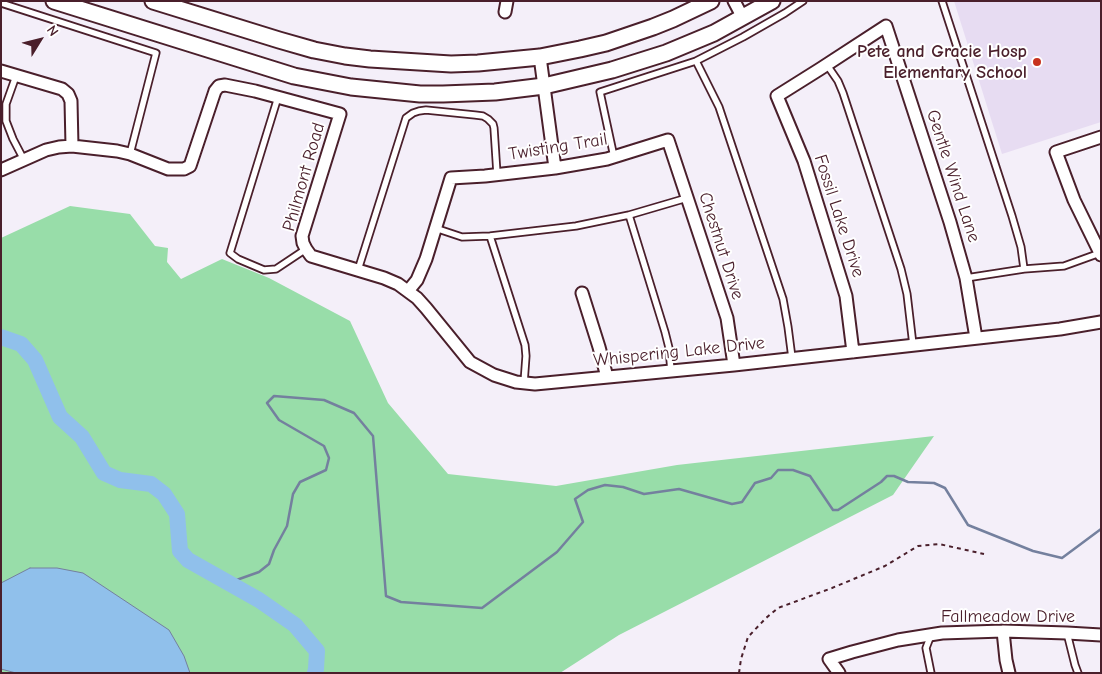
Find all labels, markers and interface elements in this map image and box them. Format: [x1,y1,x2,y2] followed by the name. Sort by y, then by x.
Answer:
[15,15,65,65] north arrow
[43,22,62,40] text: N
[857,41,1027,84] place label: Pete and Gracie Hosp Elementary School
[1031,56,1043,68] marker: Pete and Gracie Hosp Elementary School
[921,107,985,245] street label: Gentle Wind Lane
[278,120,330,234] street label: Philmont Road
[507,129,609,165] street label: Twisting Trail
[809,152,869,280] street label: Fossil Lake Drive
[694,190,748,302] street label: Chestnut Drive
[592,332,766,372] street label: Whispering Lake Drive
[941,606,1075,628] street label: Fallmeadow Drive

